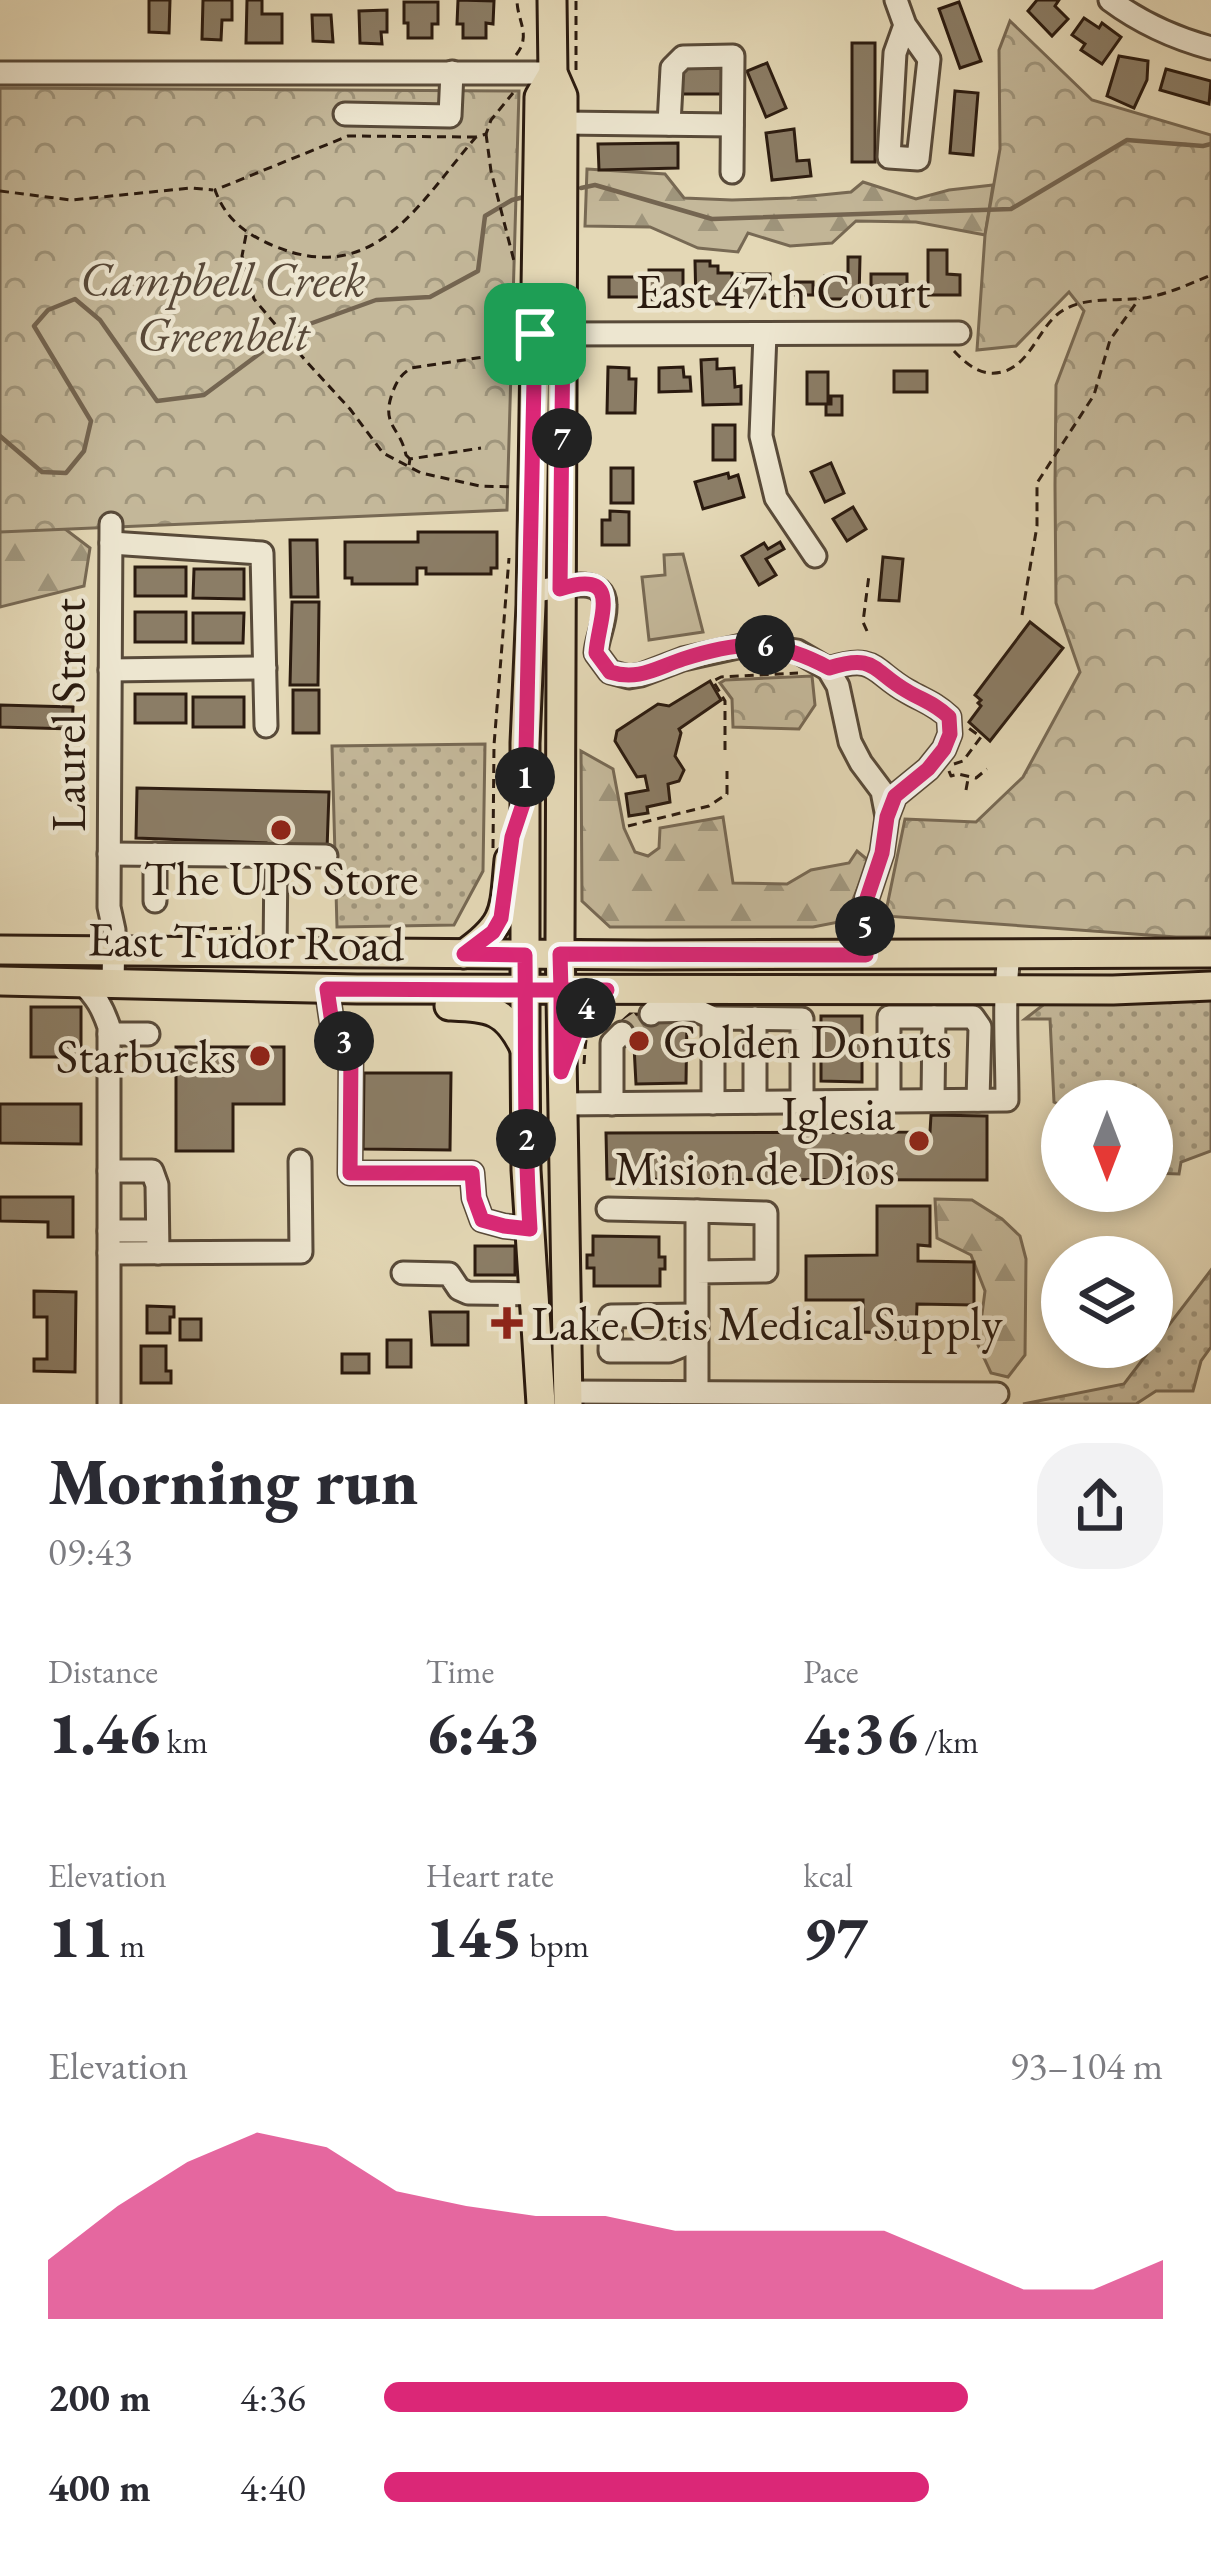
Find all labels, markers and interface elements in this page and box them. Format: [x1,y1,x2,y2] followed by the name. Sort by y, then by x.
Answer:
[80,248,366,365] park label: Campbell Creek Greenbelt
[636,260,930,322] street label: East 47th Court
[484,283,586,385] pin
[502,301,568,367] icon: arrive
[532,408,592,468] pin: 7
[553,416,571,459] text: 7
[37,598,99,832] street label: Laurel Street
[735,615,795,675] pin: 6
[756,623,774,666] text: 6
[495,747,555,807] pin: 1
[516,755,534,798] text: 1
[268,817,294,843] marker: The UPS Store
[144,847,418,909] place label: The UPS Store
[835,896,895,956] pin: 5
[856,904,874,947] text: 5
[87,907,406,975] street label: East Tudor Road
[556,978,616,1038] pin: 4
[577,986,595,1029] text: 4
[663,1010,952,1072] place label: Golden Donuts
[314,1011,374,1071] pin: 3
[335,1019,353,1062] text: 3
[56,1025,236,1087] place label: Starbucks
[626,1028,652,1054] marker: Golden Donuts
[247,1043,273,1069] marker: Starbucks
[1041,1080,1173,1212] north arrow
[1041,1080,1173,1368] map controls
[614,1082,896,1199] place label: Iglesia Mision de Dios
[496,1109,556,1169] pin: 2
[517,1117,535,1160] text: 2
[906,1128,932,1154] marker: Iglesia Mision de Dios
[1041,1236,1173,1368] button: layers
[531,1292,1003,1354] place label: Lake Otis Medical Supply
[494,1310,520,1336] marker: Lake Otis Medical Supply
[48,1438,418,1524] text: Morning run
[1037,1443,1163,1569] button: share
[48,1526,133,1577] text: 09:43
[48,1650,158,1693] text: Distance
[426,1650,494,1693] text: Time
[803,1650,859,1693] text: Pace
[48,1693,160,1771] text: 1.46
[426,1693,540,1771] text: 6:43
[803,1693,918,1771] text: 4:36
[160,1720,208,1763] text: km
[918,1720,979,1763] text: /km
[48,1854,167,1897] text: Elevation
[426,1854,554,1897] text: Heart rate
[803,1854,853,1897] text: kcal
[48,1897,113,1975] text: 11
[426,1897,523,1975] text: 145
[803,1897,868,1975] text: 97
[113,1924,145,1967] text: m
[523,1924,589,1967] text: bpm
[48,2040,188,2091] text: Elevation
[1010,2040,1163,2091] text: 93–104 m
[48,2372,151,2423] text: 200 m
[240,2372,306,2423] text: 4:36
[48,2462,151,2513] text: 400 m
[240,2462,306,2513] text: 4:40

